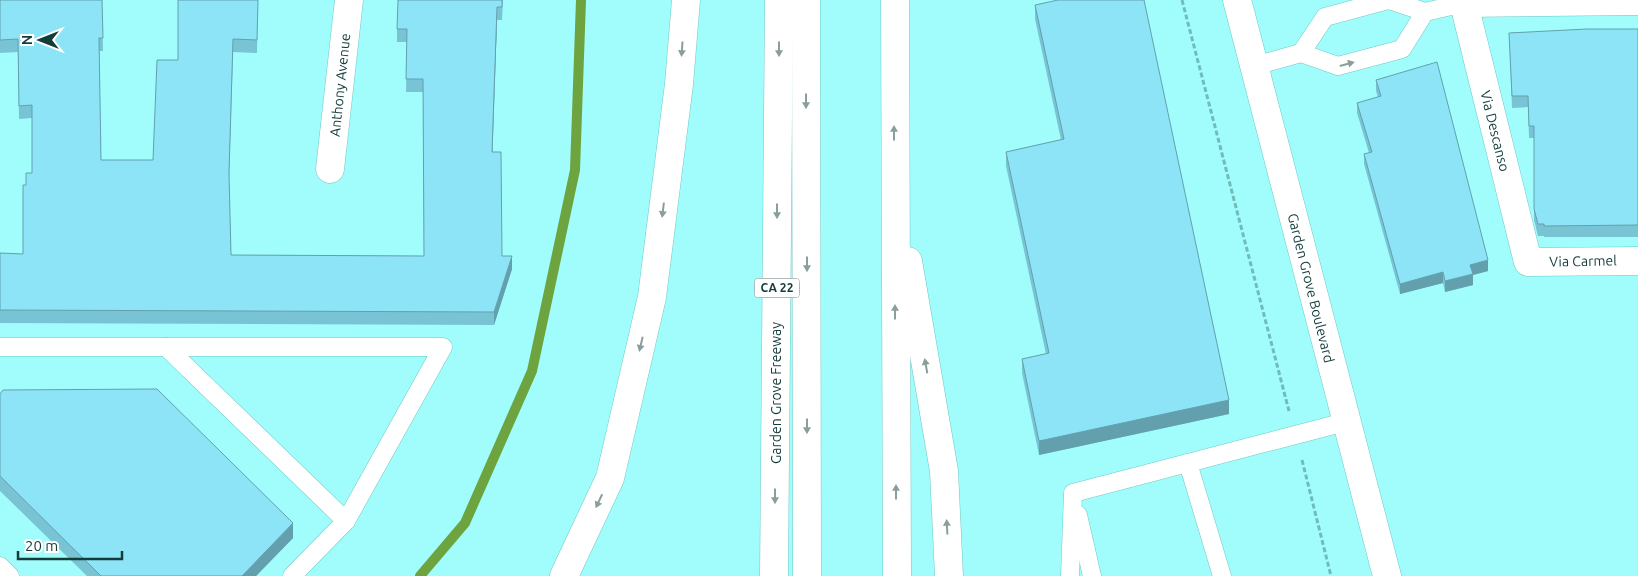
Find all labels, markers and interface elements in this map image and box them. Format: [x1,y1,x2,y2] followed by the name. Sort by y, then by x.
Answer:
[15,15,65,65] north arrow
[327,33,353,137] street label: Anthony Avenue
[19,35,35,45] text: N
[678,41,686,57] one-way arrow
[775,41,783,57] one-way arrow
[1340,60,1355,68] one-way arrow
[1477,89,1513,173] street label: Via Descanso
[802,93,810,109] one-way arrow
[890,125,898,141] one-way arrow
[659,202,667,218] one-way arrow
[773,203,781,219] one-way arrow
[1285,212,1337,364] street label: Garden Grove Boulevard
[1549,252,1617,270] street label: Via Carmel
[803,256,811,272] one-way arrow
[754,278,800,298] road number: CA 22
[891,304,899,320] one-way arrow
[768,322,784,464] street label: Garden Grove Freeway
[637,337,645,352] one-way arrow
[922,358,930,374] one-way arrow
[803,418,811,434] one-way arrow
[892,484,900,500] one-way arrow
[771,488,779,504] one-way arrow
[595,494,603,508] one-way arrow
[942,519,950,535] one-way arrow
[18,528,121,560] scale bar
[25,537,58,554] text: 20 m

